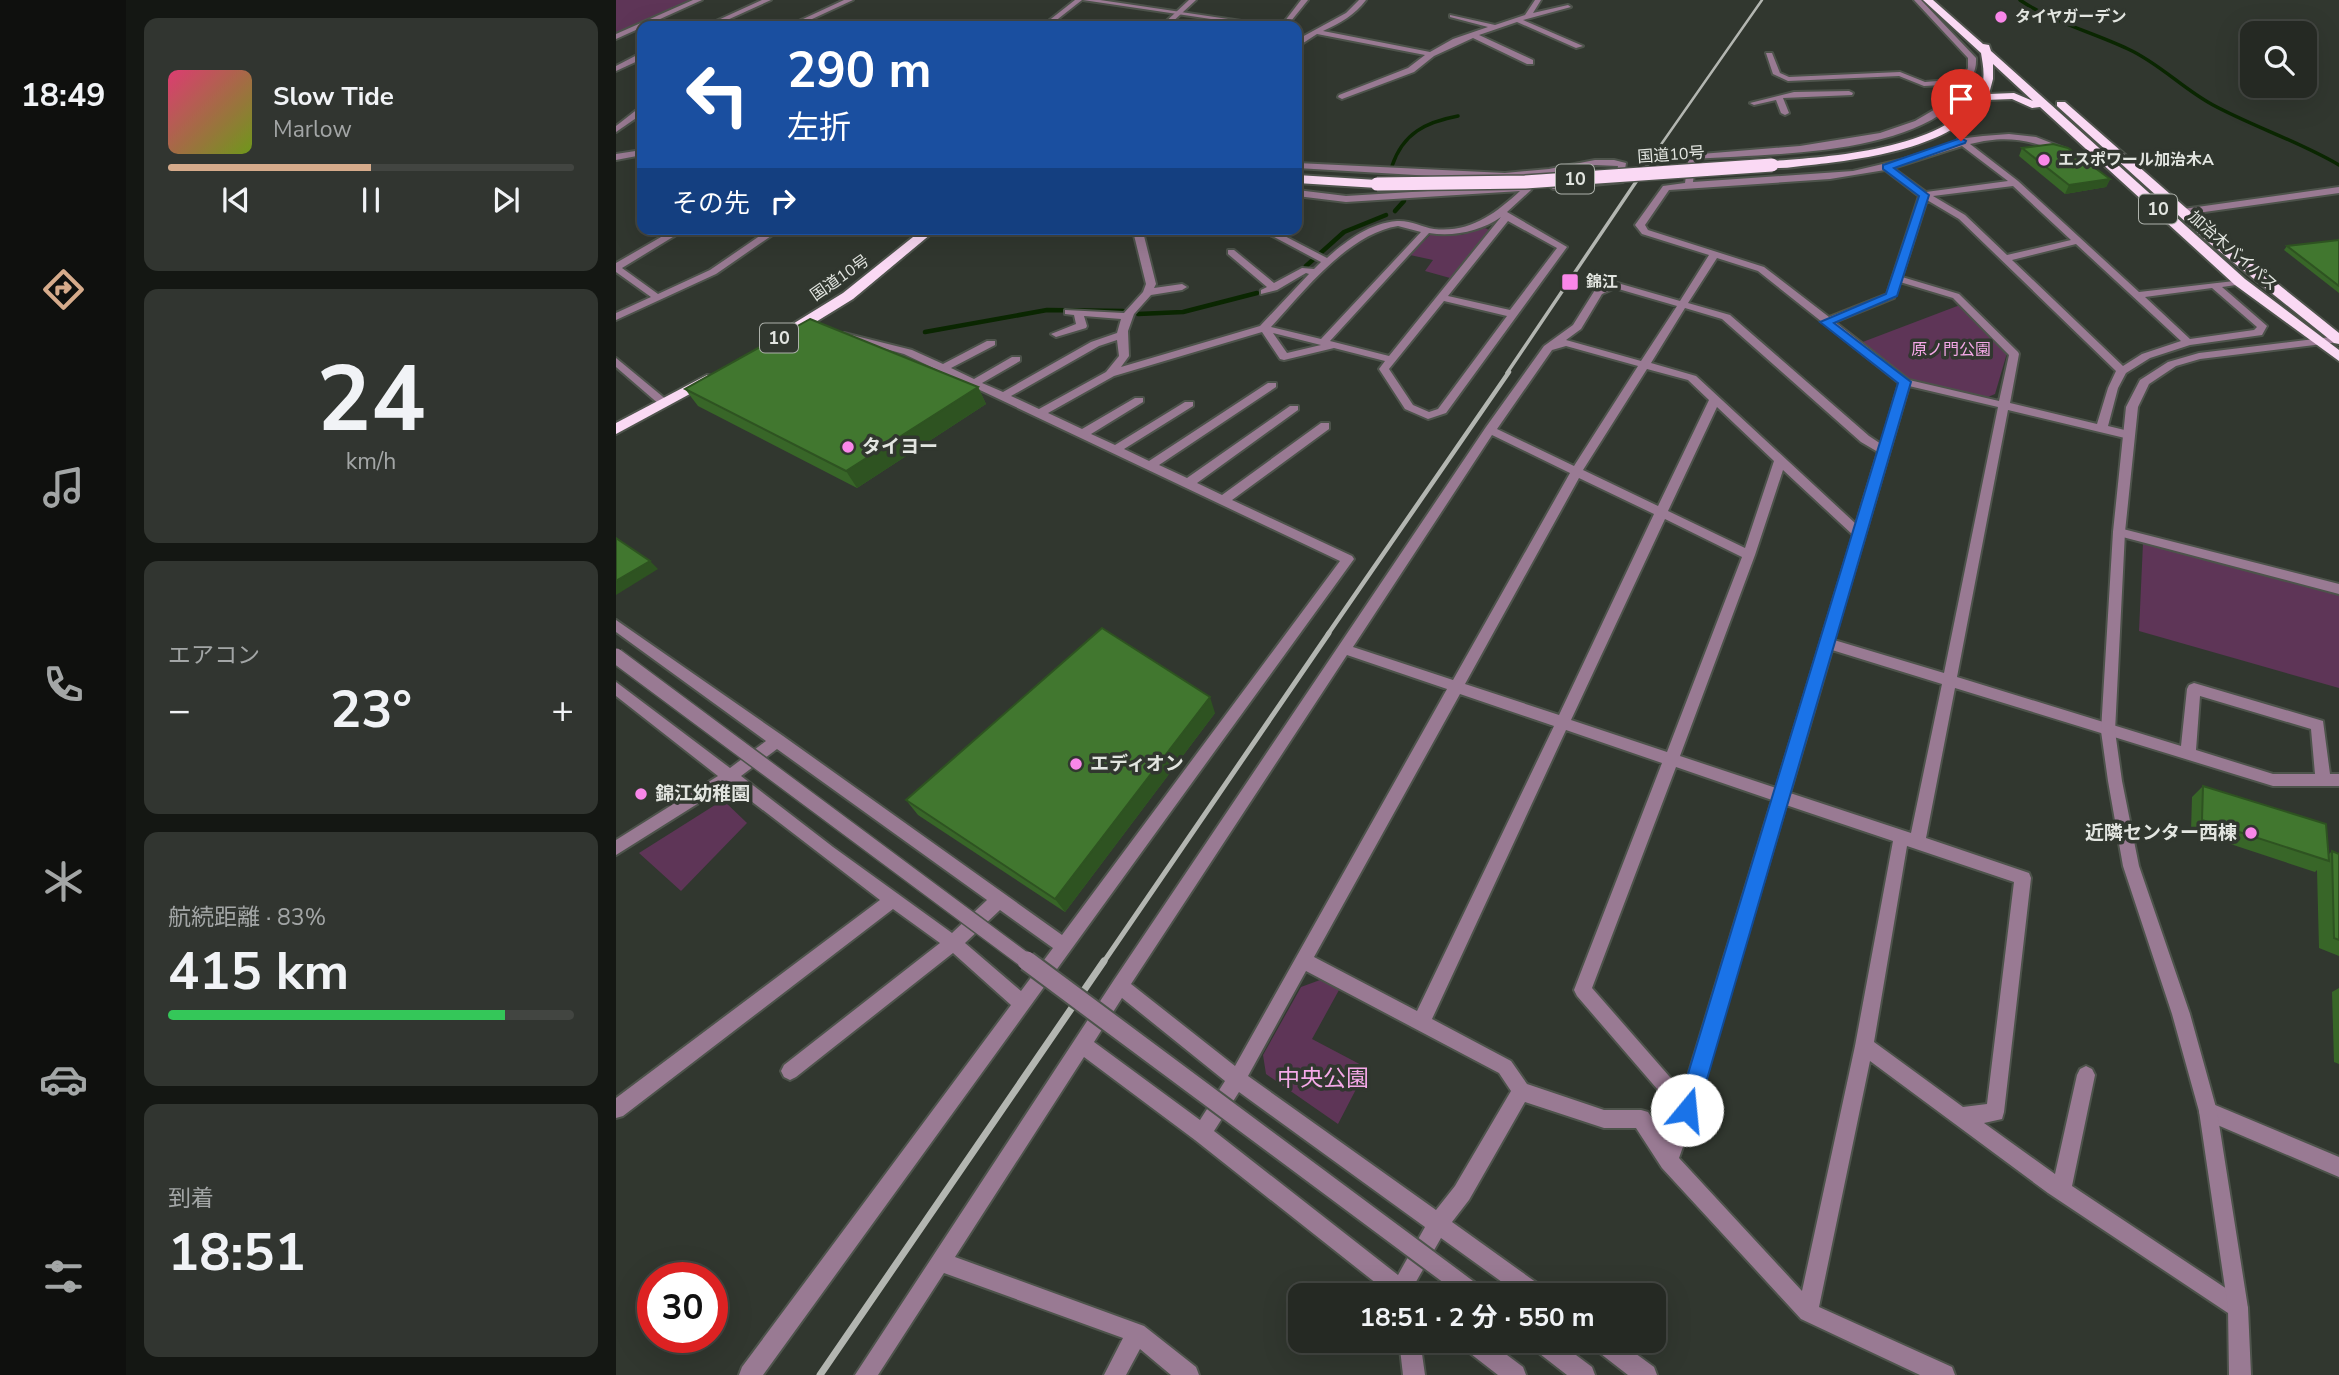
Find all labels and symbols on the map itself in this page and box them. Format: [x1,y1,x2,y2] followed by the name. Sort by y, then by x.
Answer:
[2015,6,2127,28] place label: タイヤガーデン
[1993,9,2009,25] marker: タイヤガーデン
[1931,69,1991,141] pin
[1637,142,1705,168] street label: 国道10号
[2058,149,2214,171] place label: エスポワール加治木A
[2036,152,2052,168] marker: エスポワール加治木A
[1556,164,1594,194] road number: 10
[2139,194,2177,224] road number: 10
[2184,206,2282,296] street label: 加治木バイパス
[806,250,874,306] street label: 国道10号
[1586,271,1618,293] place label: 錦江
[1560,272,1580,292] marker: 錦江
[760,324,798,352] road number: 10
[1911,339,1991,361] park label: 原ノ門公園
[862,434,938,460] place label: タイヨー
[840,439,856,455] marker: タイヨー
[1090,751,1184,777] place label: エディオン
[1068,756,1084,772] marker: エディオン
[655,781,750,807] place label: 錦江幼稚園
[633,786,649,802] marker: 錦江幼稚園
[2085,820,2237,846] place label: 近隣センター西棟
[2243,825,2259,841] marker: 近隣センター西棟
[1277,1063,1369,1094] park label: 中央公園
[1650,1073,1724,1147] position arrow
[637,1262,728,1353] speed limit sign: 30

